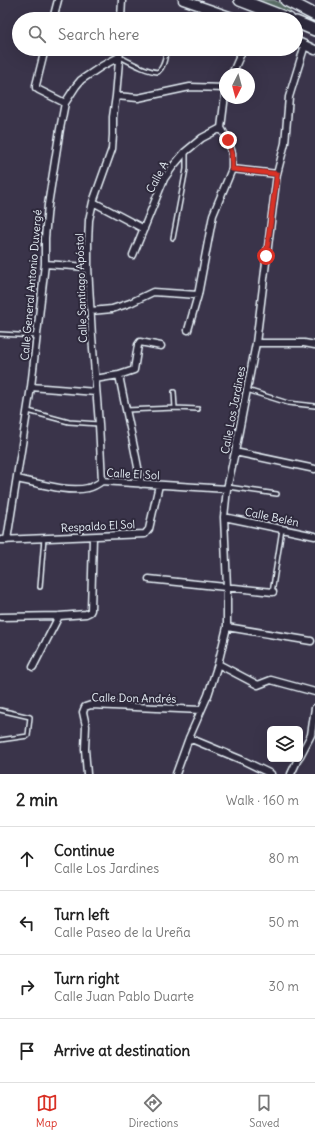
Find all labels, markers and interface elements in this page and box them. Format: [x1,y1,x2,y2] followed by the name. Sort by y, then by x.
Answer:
[12,12,303,56] search box
[26,23,48,45] icon: search
[58,25,139,44] text: Search here
[219,68,255,104] north arrow
[219,131,237,149] route end
[143,159,171,195] street label: Calle A
[17,209,45,361] street label: Calle General Antonio Duvergé
[72,233,90,343] street label: Calle Santiago Apóstol
[257,247,275,265] route start
[218,365,248,455] street label: Calle Los Jardines
[106,466,160,482] street label: Calle El Sol
[244,504,300,530] street label: Calle Belén
[61,517,135,535] street label: Respaldo El Sol
[91,690,177,706] street label: Calle Don Andrés
[267,726,303,762] map controls
[267,726,303,762] button: layers
[16,789,58,811] text: 2 min
[226,792,299,809] text: Walk · 160 m
[54,841,115,860] text: Continue
[16,848,38,870] icon: ahead
[268,850,299,867] text: 80 m
[54,860,159,877] text: Calle Los Jardines
[54,905,109,924] text: Turn left
[16,912,38,934] icon: left
[268,914,299,931] text: 50 m
[54,924,191,941] text: Calle Paseo de la Ureña
[54,969,119,988] text: Turn right
[16,976,38,998] icon: right
[269,978,299,995] text: 30 m
[54,988,194,1005] text: Calle Juan Pablo Duarte
[16,1040,38,1062] icon: arrive
[54,1041,190,1060] text: Arrive at destination
[36,1092,58,1130] tab: Map
[129,1092,178,1130] tab: Directions
[249,1092,279,1130] tab: Saved

